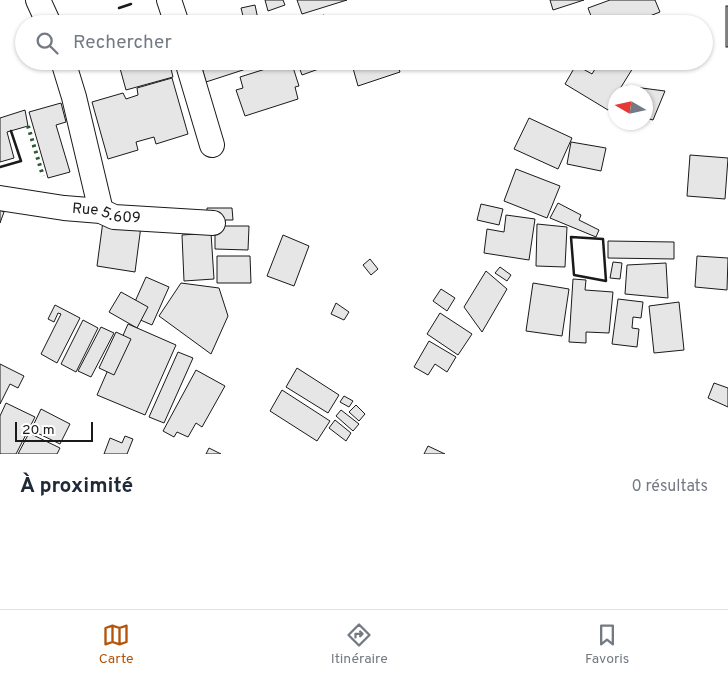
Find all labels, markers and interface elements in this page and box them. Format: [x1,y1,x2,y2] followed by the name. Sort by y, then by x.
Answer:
[15,15,713,70] search box
[33,29,61,57] icon: search
[73,31,172,55] text: Rechercher
[608,85,653,130] north arrow
[71,199,141,228] street label: Rue 5.609
[15,419,92,442] scale bar
[22,422,55,439] text: 20 m
[20,473,133,500] text: À proximité
[632,477,708,497] text: 0 résultats
[99,621,134,668] tab: Carte
[331,621,388,668] tab: Itinéraire
[585,621,629,668] tab: Favoris

